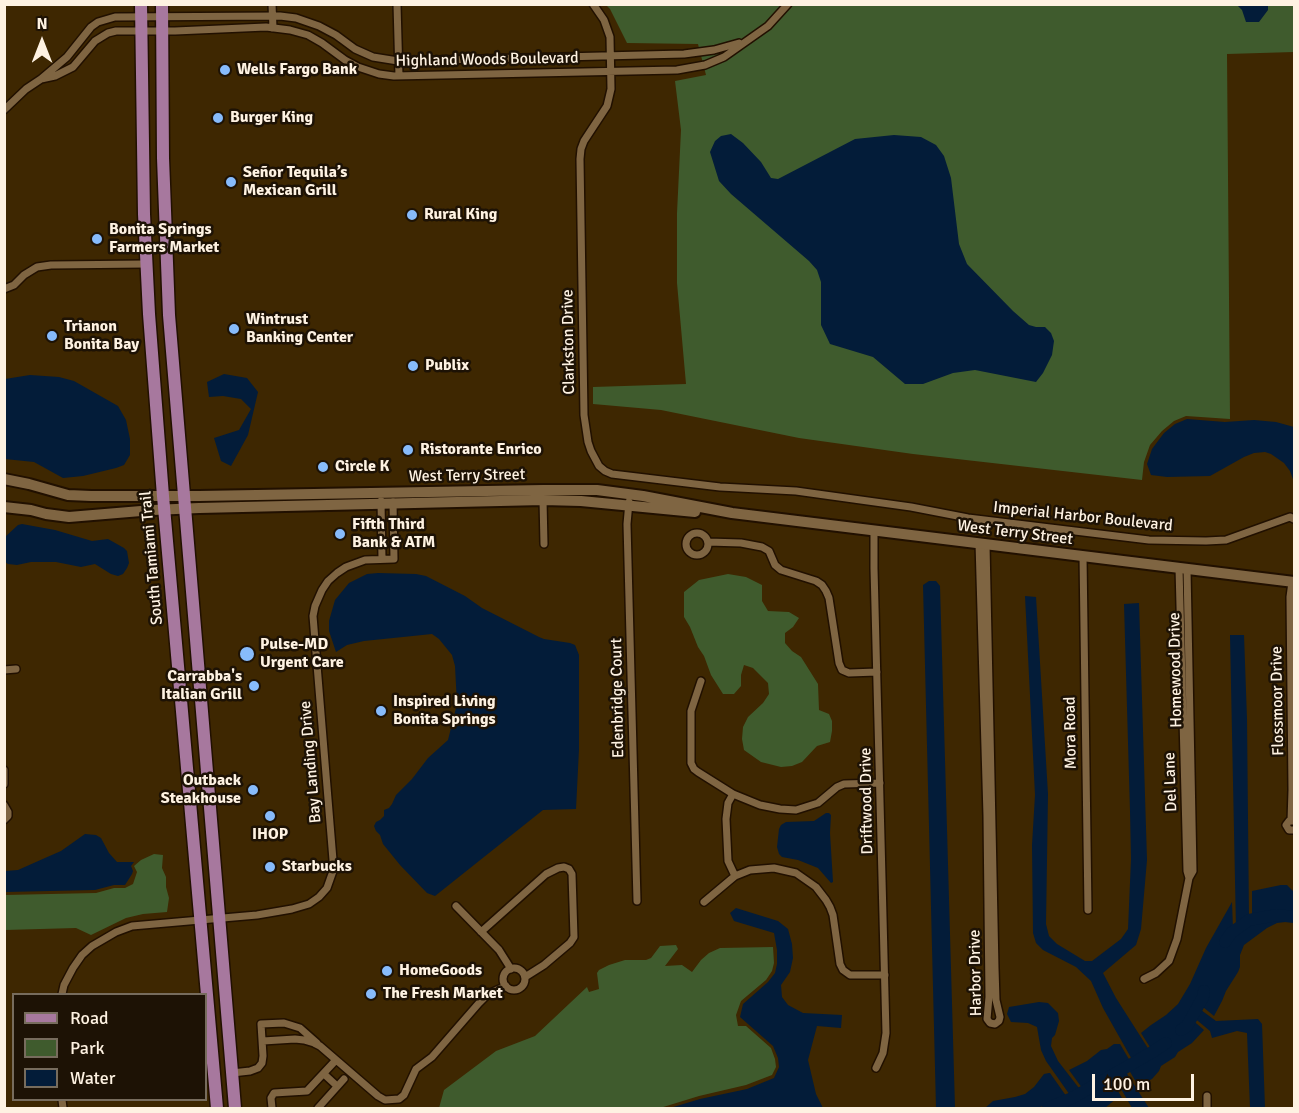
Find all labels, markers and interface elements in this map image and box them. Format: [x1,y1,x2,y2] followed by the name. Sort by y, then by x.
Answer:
[12,12,72,72] north arrow
[36,14,48,34] text: N
[395,49,579,71] street label: Highland Woods Boulevard
[237,60,357,80] place label: Wells Fargo Bank
[218,63,232,77] marker: Wells Fargo Bank
[230,108,313,128] place label: Burger King
[211,111,225,125] marker: Burger King
[243,163,347,201] place label: Señor Tequila’s Mexican Grill
[224,175,238,189] marker: Señor Tequila’s Mexican Grill
[424,205,497,225] place label: Rural King
[405,208,419,222] marker: Rural King
[109,220,219,258] place label: Bonita Springs Farmers Market
[90,232,104,246] marker: Bonita Springs Farmers Market
[558,289,580,395] street label: Clarkston Drive
[246,310,353,348] place label: Wintrust Banking Center
[64,317,139,355] place label: Trianon Bonita Bay
[227,322,241,336] marker: Wintrust Banking Center
[45,329,59,343] marker: Trianon Bonita Bay
[425,356,469,376] place label: Publix
[406,359,420,373] marker: Publix
[420,440,542,460] place label: Ristorante Enrico
[401,443,415,457] marker: Ristorante Enrico
[335,457,389,477] place label: Circle K
[316,460,330,474] marker: Circle K
[409,465,525,487] street label: West Terry Street
[137,490,167,626] street label: South Tamiami Trail
[992,498,1174,536] street label: Imperial Harbor Boulevard
[352,515,435,553] place label: Fifth Third Bank & ATM
[956,516,1074,550] street label: West Terry Street
[333,527,347,541] marker: Fifth Third Bank & ATM
[1165,612,1187,728] street label: Homewood Drive
[260,635,344,673] place label: Pulse-MD Urgent Care
[607,638,629,758] street label: Edenbridge Court
[238,645,256,663] marker: Pulse-MD Urgent Care
[1267,646,1289,756] street label: Flossmoor Drive
[161,667,242,705] place label: Carrabba's Italian Grill
[247,679,261,693] marker: Carrabba's Italian Grill
[393,692,496,730] place label: Inspired Living Bonita Springs
[1061,696,1081,770] street label: Mora Road
[296,700,326,824] street label: Bay Landing Drive
[374,704,388,718] marker: Inspired Living Bonita Springs
[856,747,878,855] street label: Driftwood Drive
[1160,752,1182,812] street label: Del Lane
[161,771,241,809] place label: Outback Steakhouse
[246,783,260,797] marker: Outback Steakhouse
[263,809,277,823] marker: IHOP
[252,825,288,845] place label: IHOP
[282,857,352,877] place label: Starbucks
[263,860,277,874] marker: Starbucks
[966,929,986,1017] street label: Harbor Drive
[399,961,482,981] place label: HomeGoods
[380,964,394,978] marker: HomeGoods
[383,984,503,1004] place label: The Fresh Market
[364,987,378,1001] marker: The Fresh Market
[12,993,207,1101] legend
[70,1007,109,1029] text: Road
[70,1037,105,1059] text: Park
[1095,1062,1197,1100] scale bar
[70,1067,115,1089] text: Water
[1103,1073,1150,1095] text: 100 m

